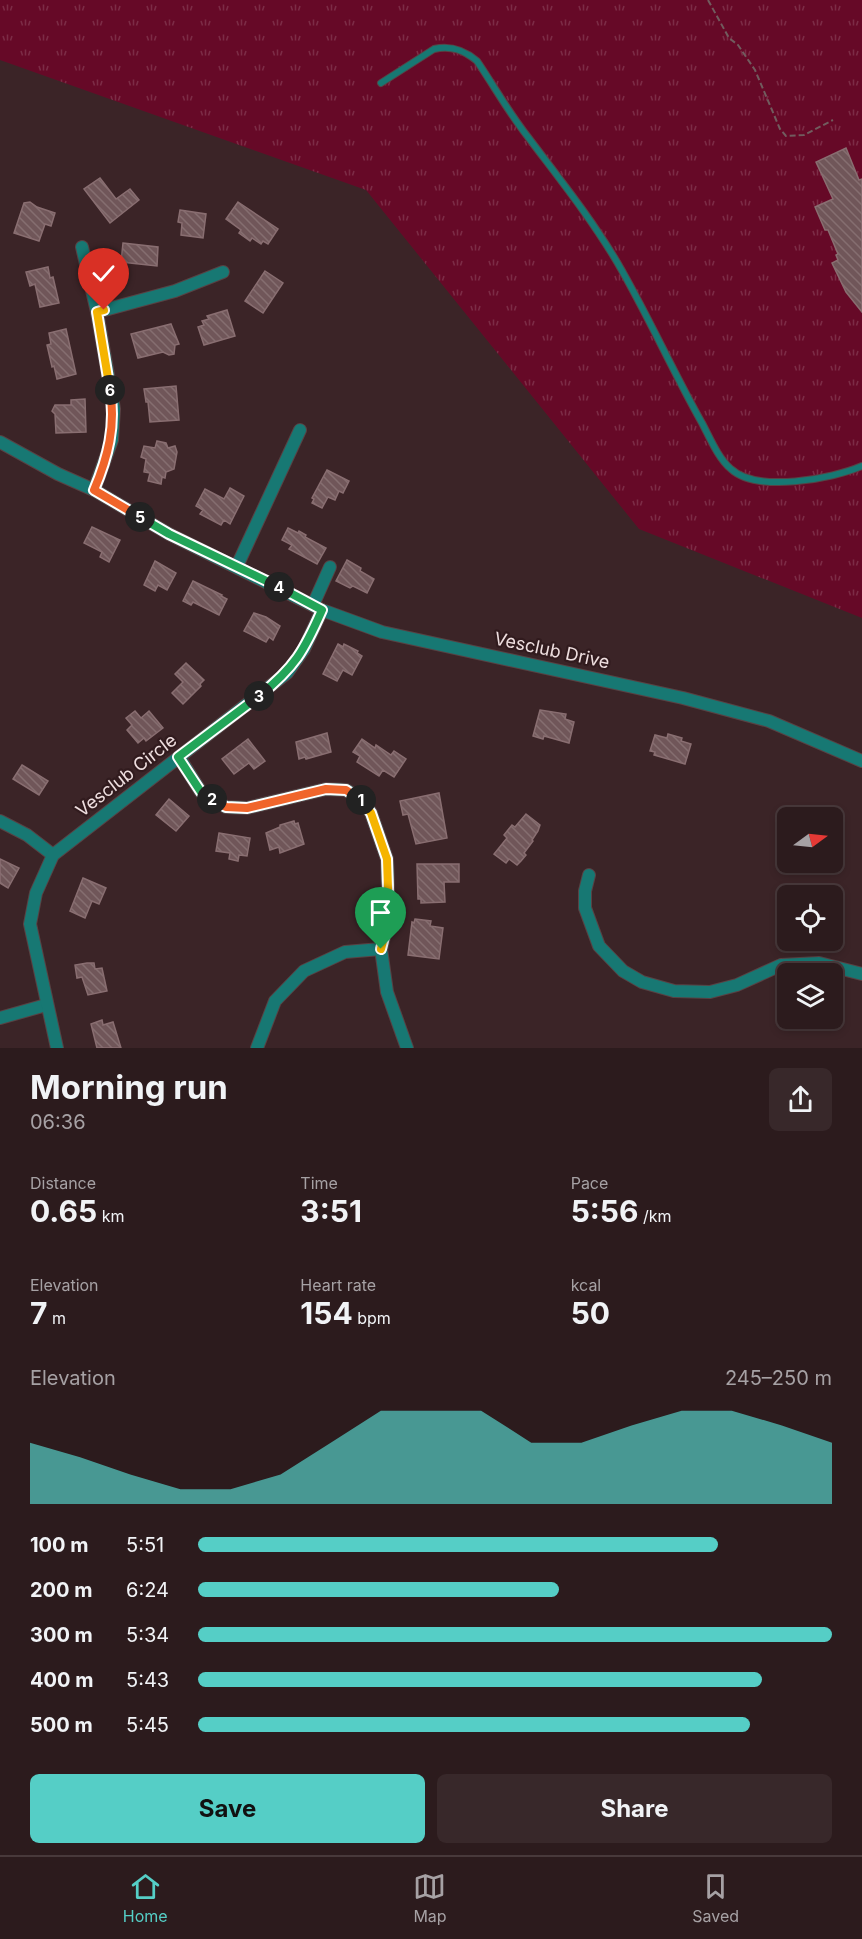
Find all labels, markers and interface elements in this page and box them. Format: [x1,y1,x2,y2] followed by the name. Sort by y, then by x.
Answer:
[78,248,129,310] pin
[87,257,120,290] icon: check
[95,375,125,405] pin: 6
[105,380,115,400] text: 6
[125,502,155,532] pin: 5
[135,507,145,527] text: 5
[264,572,294,602] pin: 4
[274,577,284,597] text: 4
[492,628,612,672] street label: Vesclub Drive
[244,681,274,711] pin: 3
[254,686,264,706] text: 3
[71,729,181,821] street label: Vesclub Circle
[197,784,227,814] pin: 2
[346,785,376,815] pin: 1
[207,789,217,809] text: 2
[358,790,364,810] text: 1
[777,807,843,873] north arrow
[777,807,843,1029] map controls
[777,885,843,951] button: locate
[355,887,406,949] pin
[364,896,397,929] icon: arrive
[777,963,843,1029] button: layers
[30,1067,228,1107] text: Morning run
[769,1068,832,1131] button: share
[30,1110,86,1134] text: 06:36
[30,1173,96,1193] text: Distance
[300,1173,338,1193] text: Time
[571,1173,608,1193] text: Pace
[30,1193,97,1229] text: 0.65
[300,1193,362,1229] text: 3:51
[571,1193,639,1229] text: 5:56
[97,1206,124,1226] text: km
[639,1206,672,1226] text: /km
[30,1275,99,1295] text: Elevation
[300,1275,376,1295] text: Heart rate
[571,1275,601,1295] text: kcal
[30,1295,47,1331] text: 7
[300,1295,353,1331] text: 154
[571,1295,610,1331] text: 50
[47,1308,66,1328] text: m
[353,1308,391,1328] text: bpm
[30,1366,116,1390] text: Elevation
[725,1366,832,1390] text: 245–250 m
[30,1533,89,1557] text: 100 m
[126,1533,164,1557] text: 5:51
[30,1578,93,1602] text: 200 m
[126,1578,169,1602] text: 6:24
[30,1623,93,1647] text: 300 m
[126,1623,169,1647] text: 5:34
[30,1668,94,1692] text: 400 m
[126,1668,169,1692] text: 5:43
[30,1713,93,1737] text: 500 m
[126,1713,169,1737] text: 5:45
[30,1774,425,1843] button: Save
[437,1774,832,1843] button: Share
[123,1870,168,1926] tab: Home
[413,1870,447,1926] tab: Map
[692,1870,739,1926] tab: Saved

